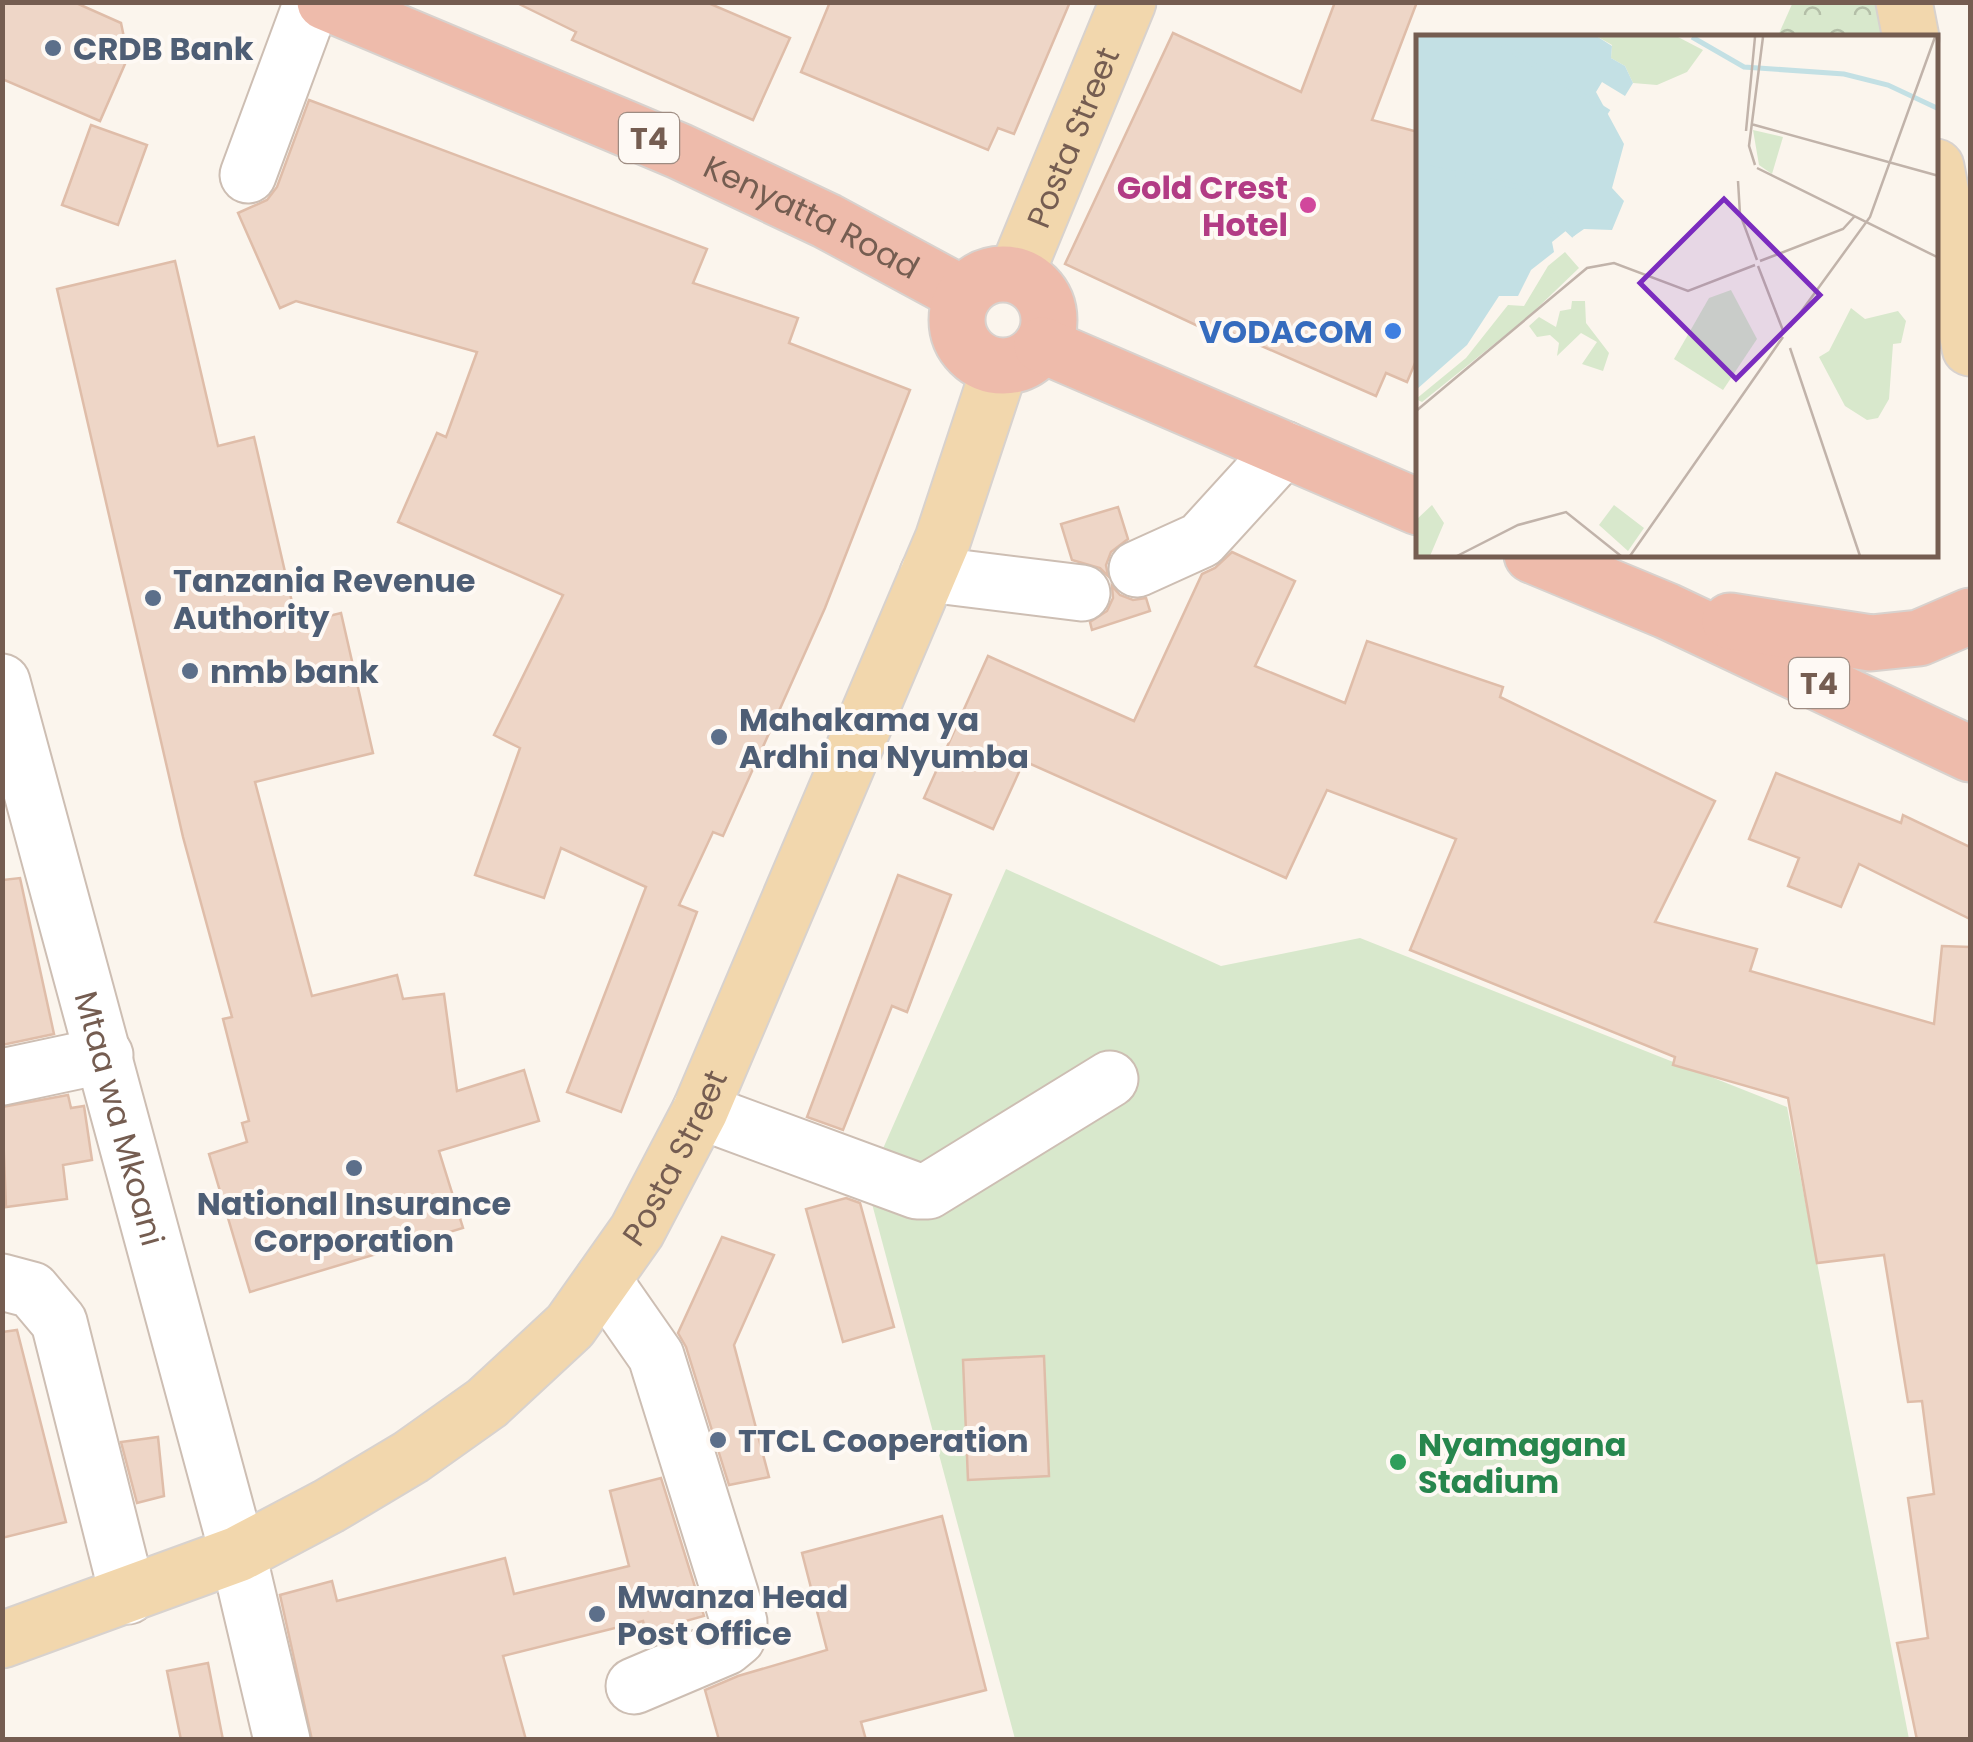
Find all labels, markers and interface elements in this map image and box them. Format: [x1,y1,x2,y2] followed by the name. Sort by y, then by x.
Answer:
[73,26,254,71] place label: CRDB Bank
[1416,35,1938,558] inset map
[42,37,64,59] marker: CRDB Bank
[1015,40,1130,234] street label: Posta Street
[619,113,679,163] road number: T4
[696,143,928,289] street label: Kenyatta Road
[1117,165,1288,247] place label: Gold Crest Hotel
[1297,194,1319,216] marker: Gold Crest Hotel
[1199,309,1373,354] place label: VODACOM
[1382,320,1404,342] marker: VODACOM
[173,558,476,640] place label: Tanzania Revenue Authority
[142,587,164,609] marker: Tanzania Revenue Authority
[210,649,379,694] place label: nmb bank
[1789,658,1849,708] road number: T4
[179,660,201,682] marker: nmb bank
[739,697,1029,779] place label: Mahakama ya Ardhi na Nyumba
[708,726,730,748] marker: Mahakama ya Ardhi na Nyumba
[64,986,176,1251] street label: Mtaa wa Mkoani
[611,1063,737,1255] street label: Posta Street
[343,1157,365,1179] marker: National Insurance Corporation
[197,1181,511,1263] place label: National Insurance Corporation
[738,1418,1029,1463] place label: TTCL Cooperation
[1418,1422,1626,1504] place label: Nyamagana Stadium
[707,1429,729,1451] marker: TTCL Cooperation
[1387,1451,1409,1473] marker: Nyamagana Stadium
[617,1574,848,1656] place label: Mwanza Head Post Office
[586,1603,608,1625] marker: Mwanza Head Post Office

